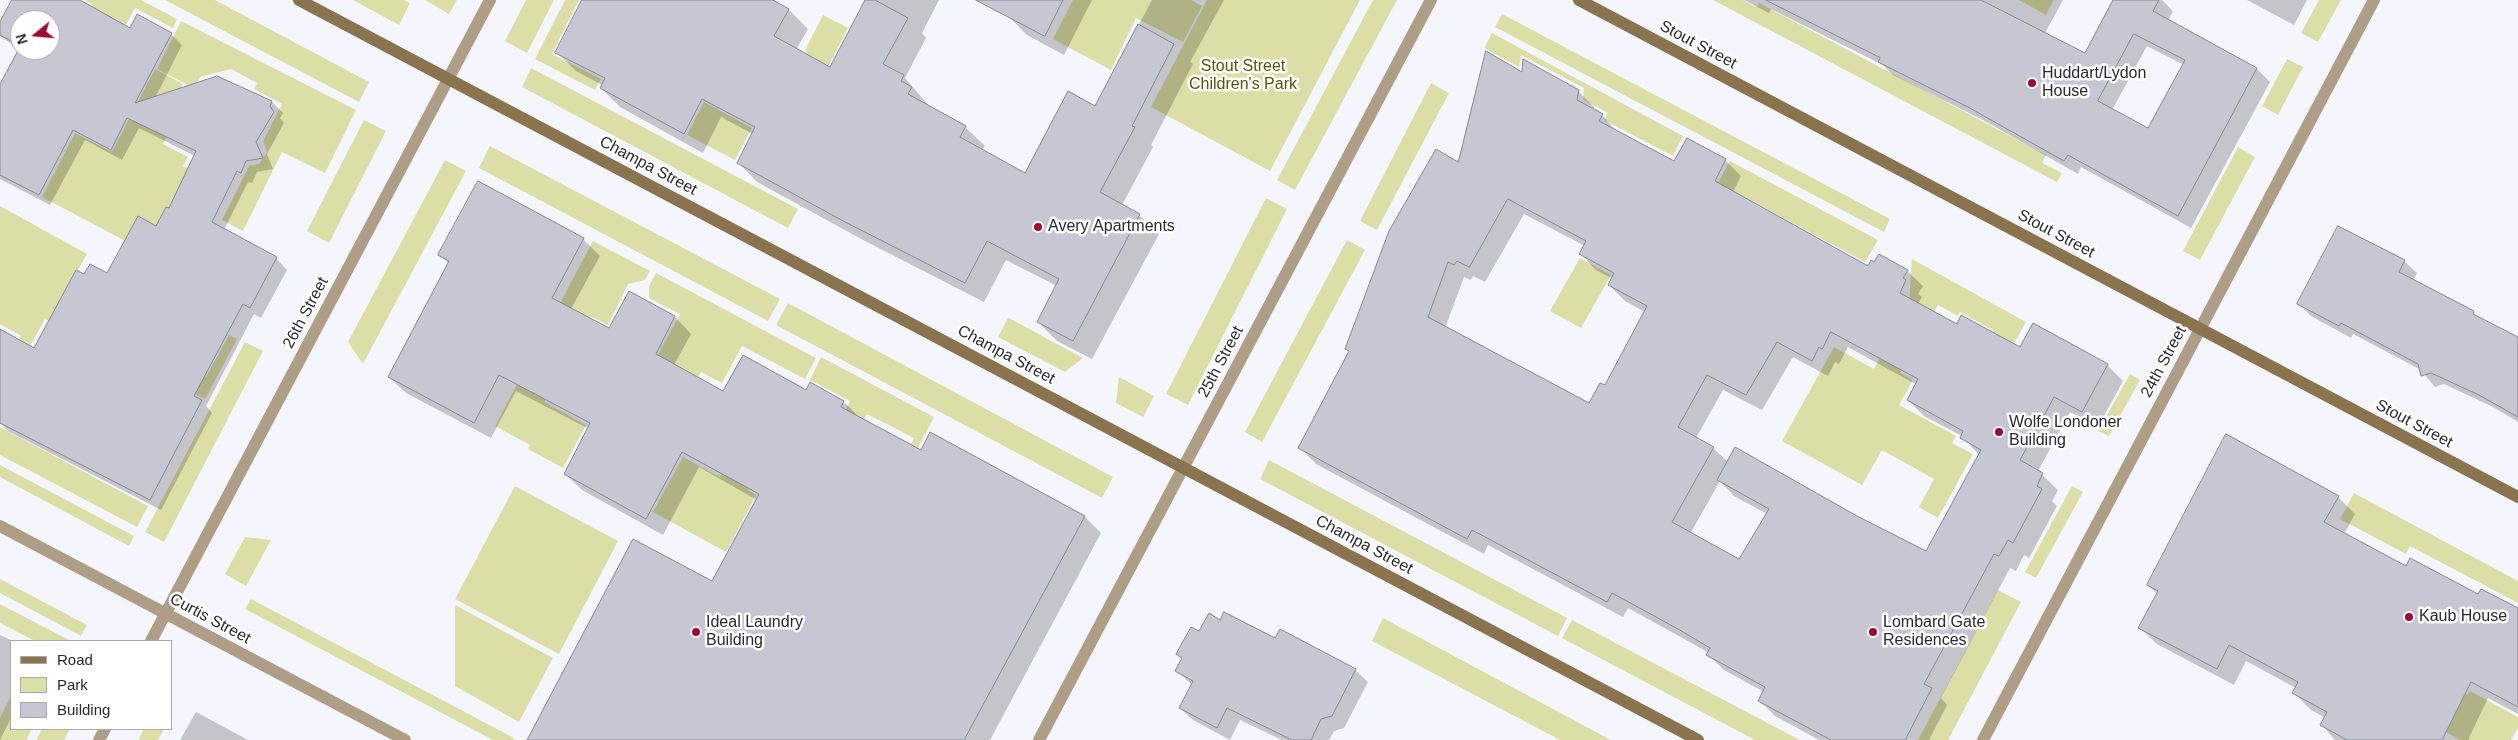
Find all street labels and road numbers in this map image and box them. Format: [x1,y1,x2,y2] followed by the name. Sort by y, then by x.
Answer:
[1656,17,1740,73] street label: Stout Street
[596,132,700,200] street label: Champa Street
[2014,206,2098,262] street label: Stout Street
[279,274,333,352] street label: 26th Street
[954,321,1058,389] street label: Champa Street
[1194,323,1248,401] street label: 25th Street
[2137,323,2191,401] street label: 24th Street
[2372,396,2456,452] street label: Stout Street
[1312,511,1416,579] street label: Champa Street
[166,590,254,648] street label: Curtis Street

